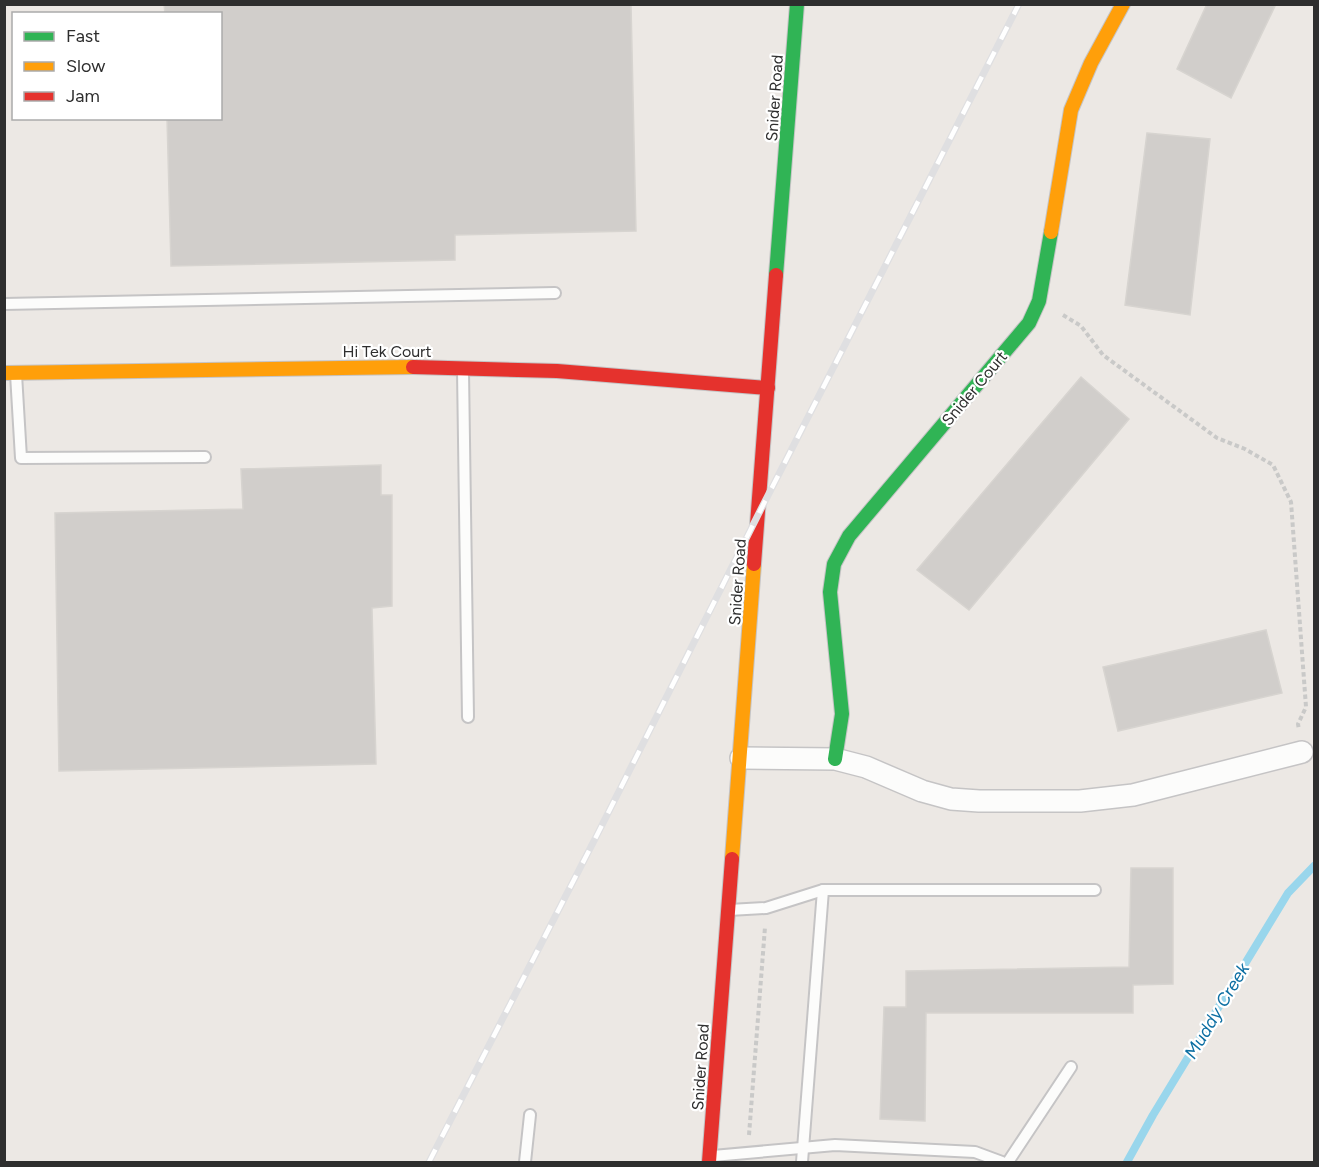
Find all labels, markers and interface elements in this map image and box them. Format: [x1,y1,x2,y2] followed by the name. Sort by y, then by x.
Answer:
[12,12,222,120] legend
[66,25,100,47] text: Fast
[762,54,787,142] street label: Snider Road
[66,55,105,77] text: Slow
[66,85,100,107] text: Jam
[342,342,432,361] street label: Hi Tek Court
[938,347,1011,429] street label: Snider Court
[725,538,750,626] street label: Snider Road
[1180,958,1255,1063] water label: Muddy Creek
[688,1023,713,1111] street label: Snider Road

